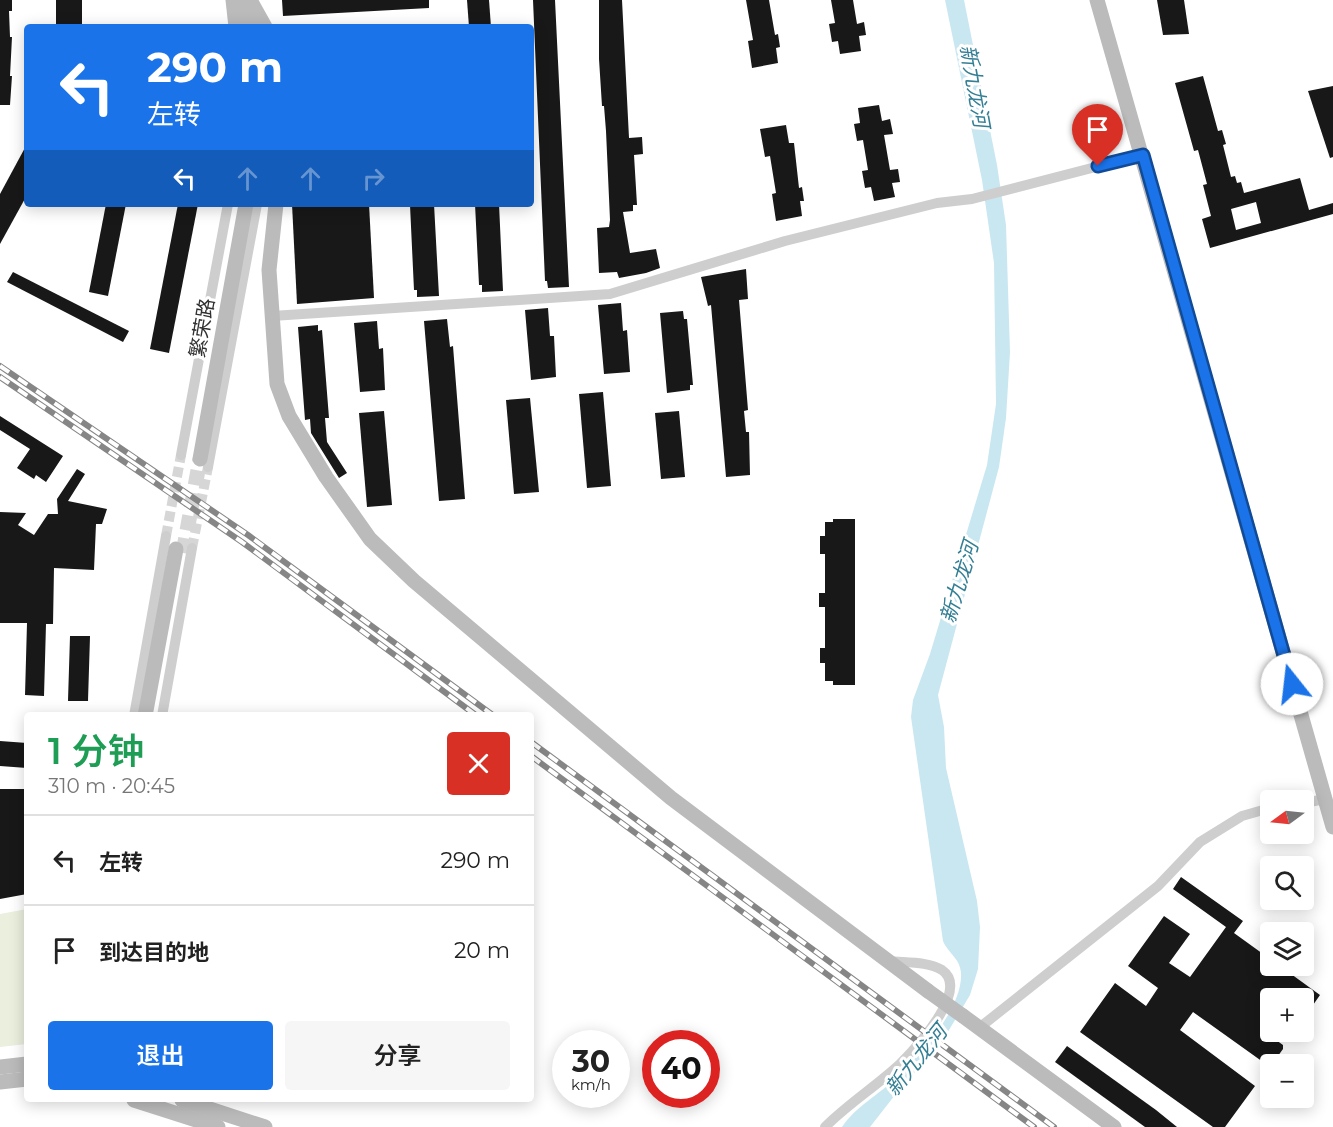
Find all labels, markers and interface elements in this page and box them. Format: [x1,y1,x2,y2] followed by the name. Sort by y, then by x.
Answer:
[147,41,283,93] text: 290 m
[955,42,995,133] water label: 新九龙河
[48,48,126,126] icon: left
[147,98,201,131] text: 左转
[1072,104,1123,166] pin
[1081,113,1114,146] icon: arrive
[168,162,201,195] icon: left
[231,162,264,195] icon: ahead
[294,162,327,195] icon: ahead
[357,162,390,195] icon: right
[185,296,219,360] street label: 繁荣路
[935,534,984,626] water label: 新九龙河
[1260,652,1324,716] position arrow
[48,729,144,773] text: 1 分钟
[447,732,510,795] button: close
[48,774,175,798] text: 310 m · 20:45
[1260,790,1314,844] north arrow
[1260,790,1314,1108] map controls
[48,844,81,877] icon: left
[440,847,510,874] text: 290 m
[99,849,143,876] text: 左转
[1260,856,1314,910] button: search
[1260,922,1314,976] button: layers
[48,934,81,967] icon: arrive
[454,937,510,964] text: 20 m
[99,939,209,966] text: 到达目的地
[1260,988,1314,1042] button: +
[880,1016,955,1101] water label: 新九龙河
[48,1021,273,1090] button: 退出
[285,1021,510,1090] button: 分享
[642,1030,720,1108] speed limit sign: 40
[572,1043,610,1080] text: 30
[1260,1054,1314,1108] button: −
[571,1075,611,1094] text: km/h

